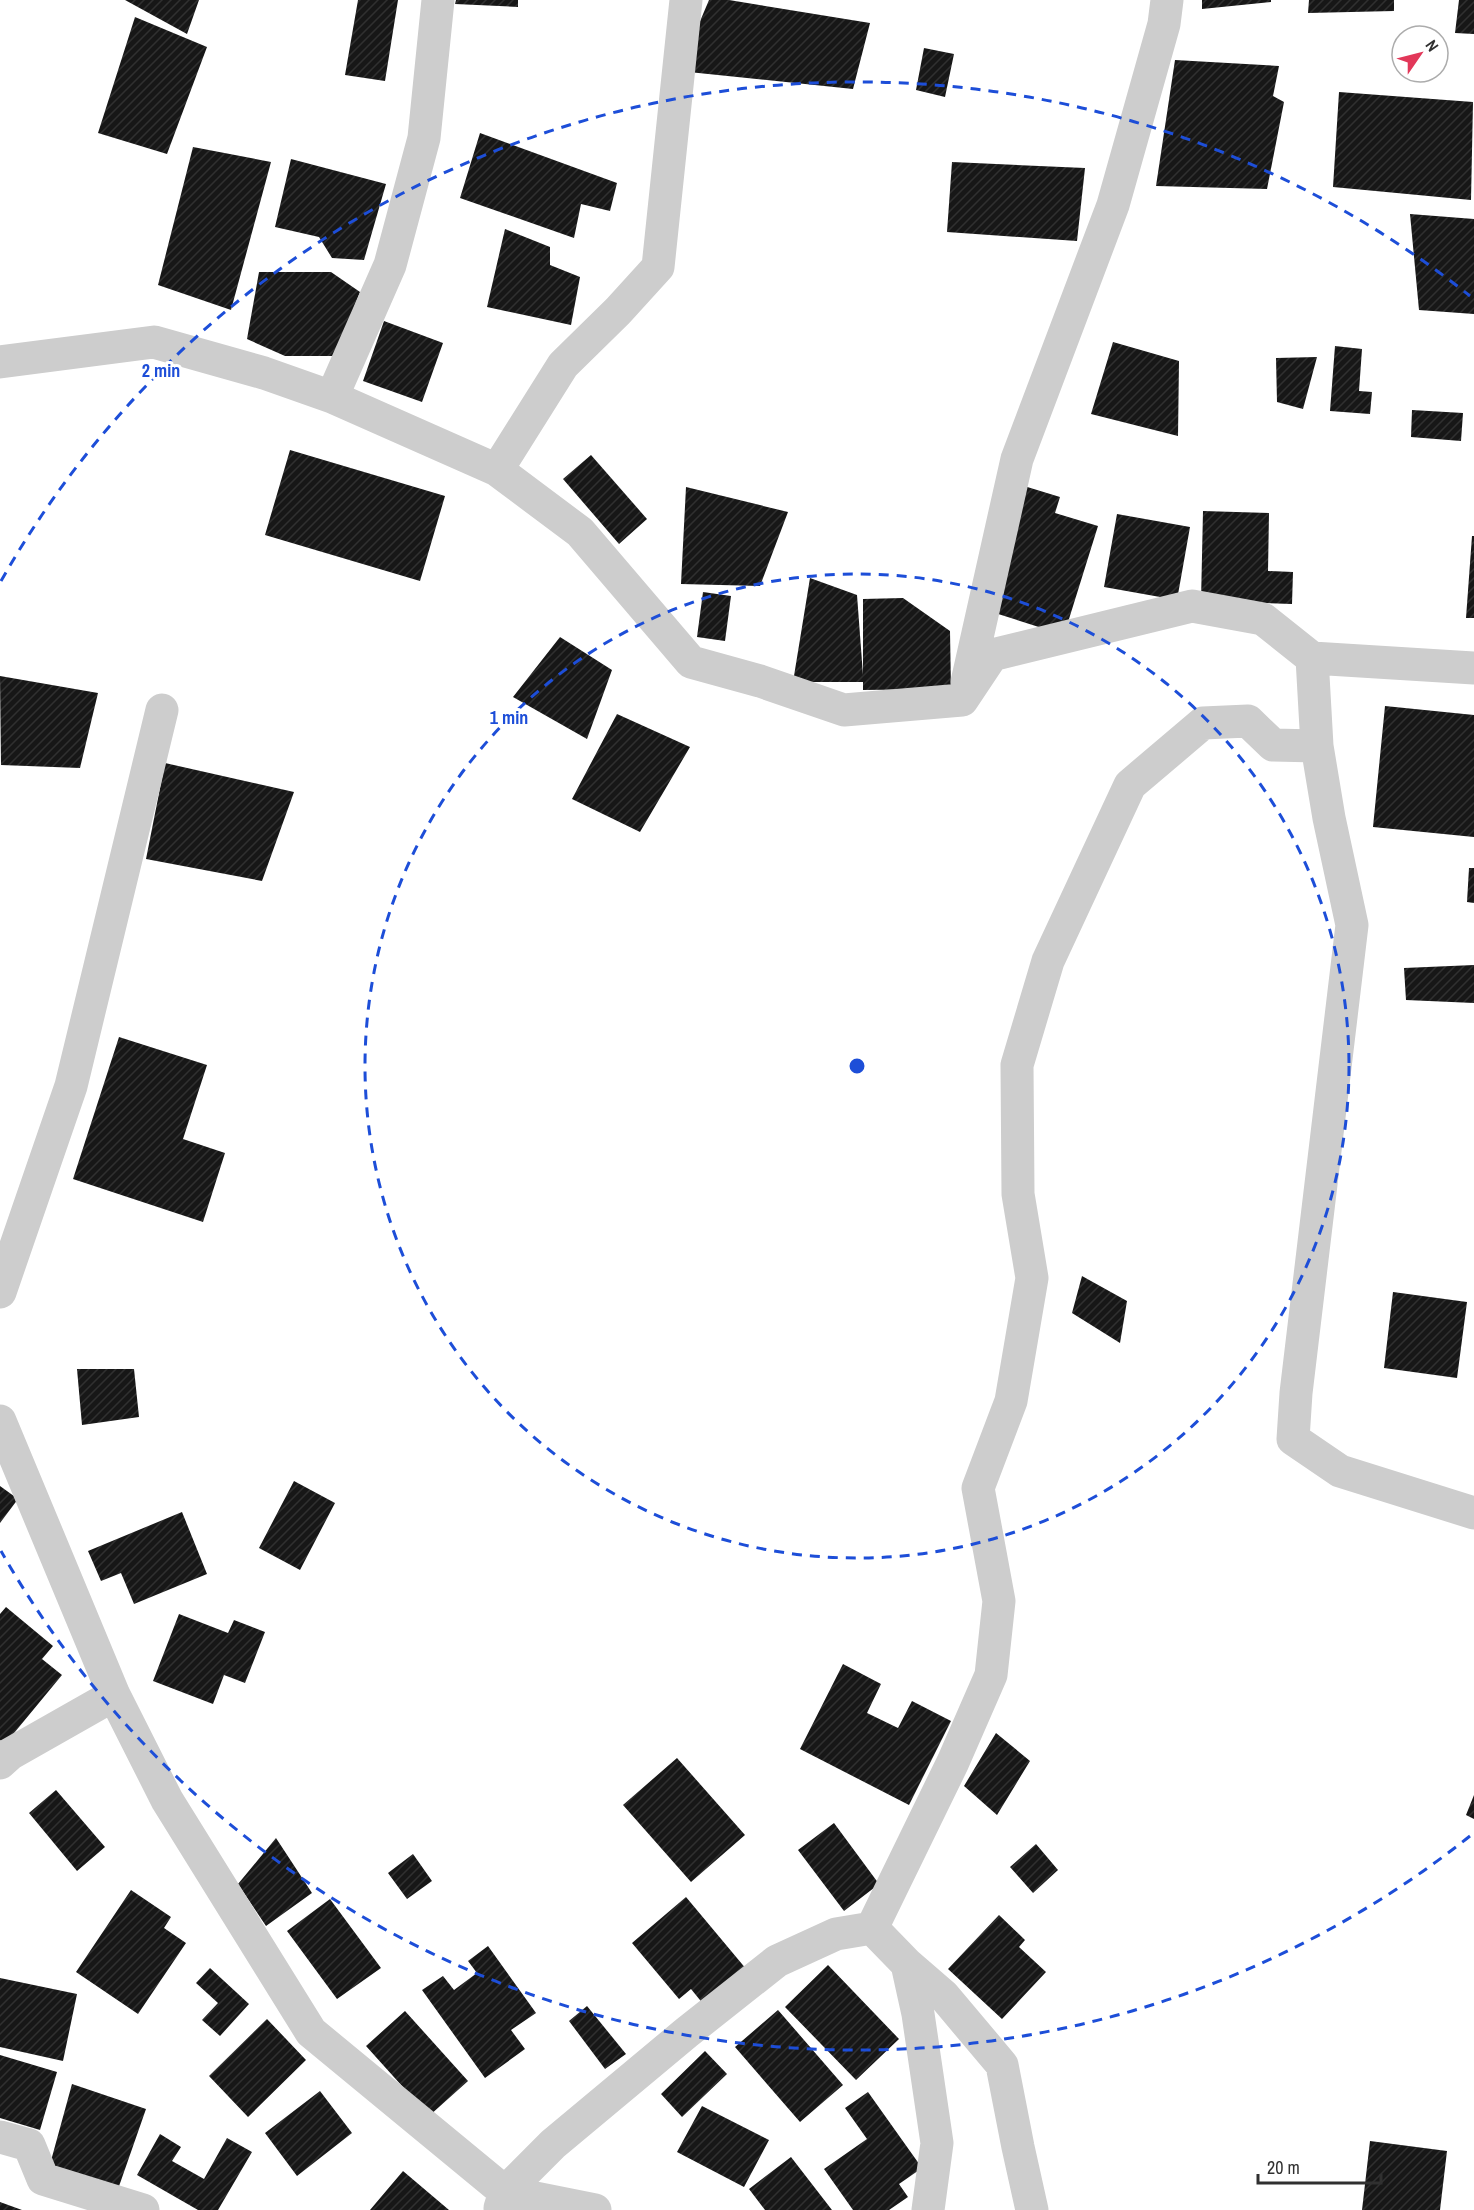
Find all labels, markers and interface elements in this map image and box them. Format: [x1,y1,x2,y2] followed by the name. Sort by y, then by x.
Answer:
[1390,24,1450,84] north arrow
[1421,35,1444,56] text: N
[142,358,180,383] text: 2 min
[490,705,528,730] text: 1 min
[847,1056,867,1076] centre of rings
[1258,2147,1381,2185] scale bar
[1267,2155,1300,2180] text: 20 m

